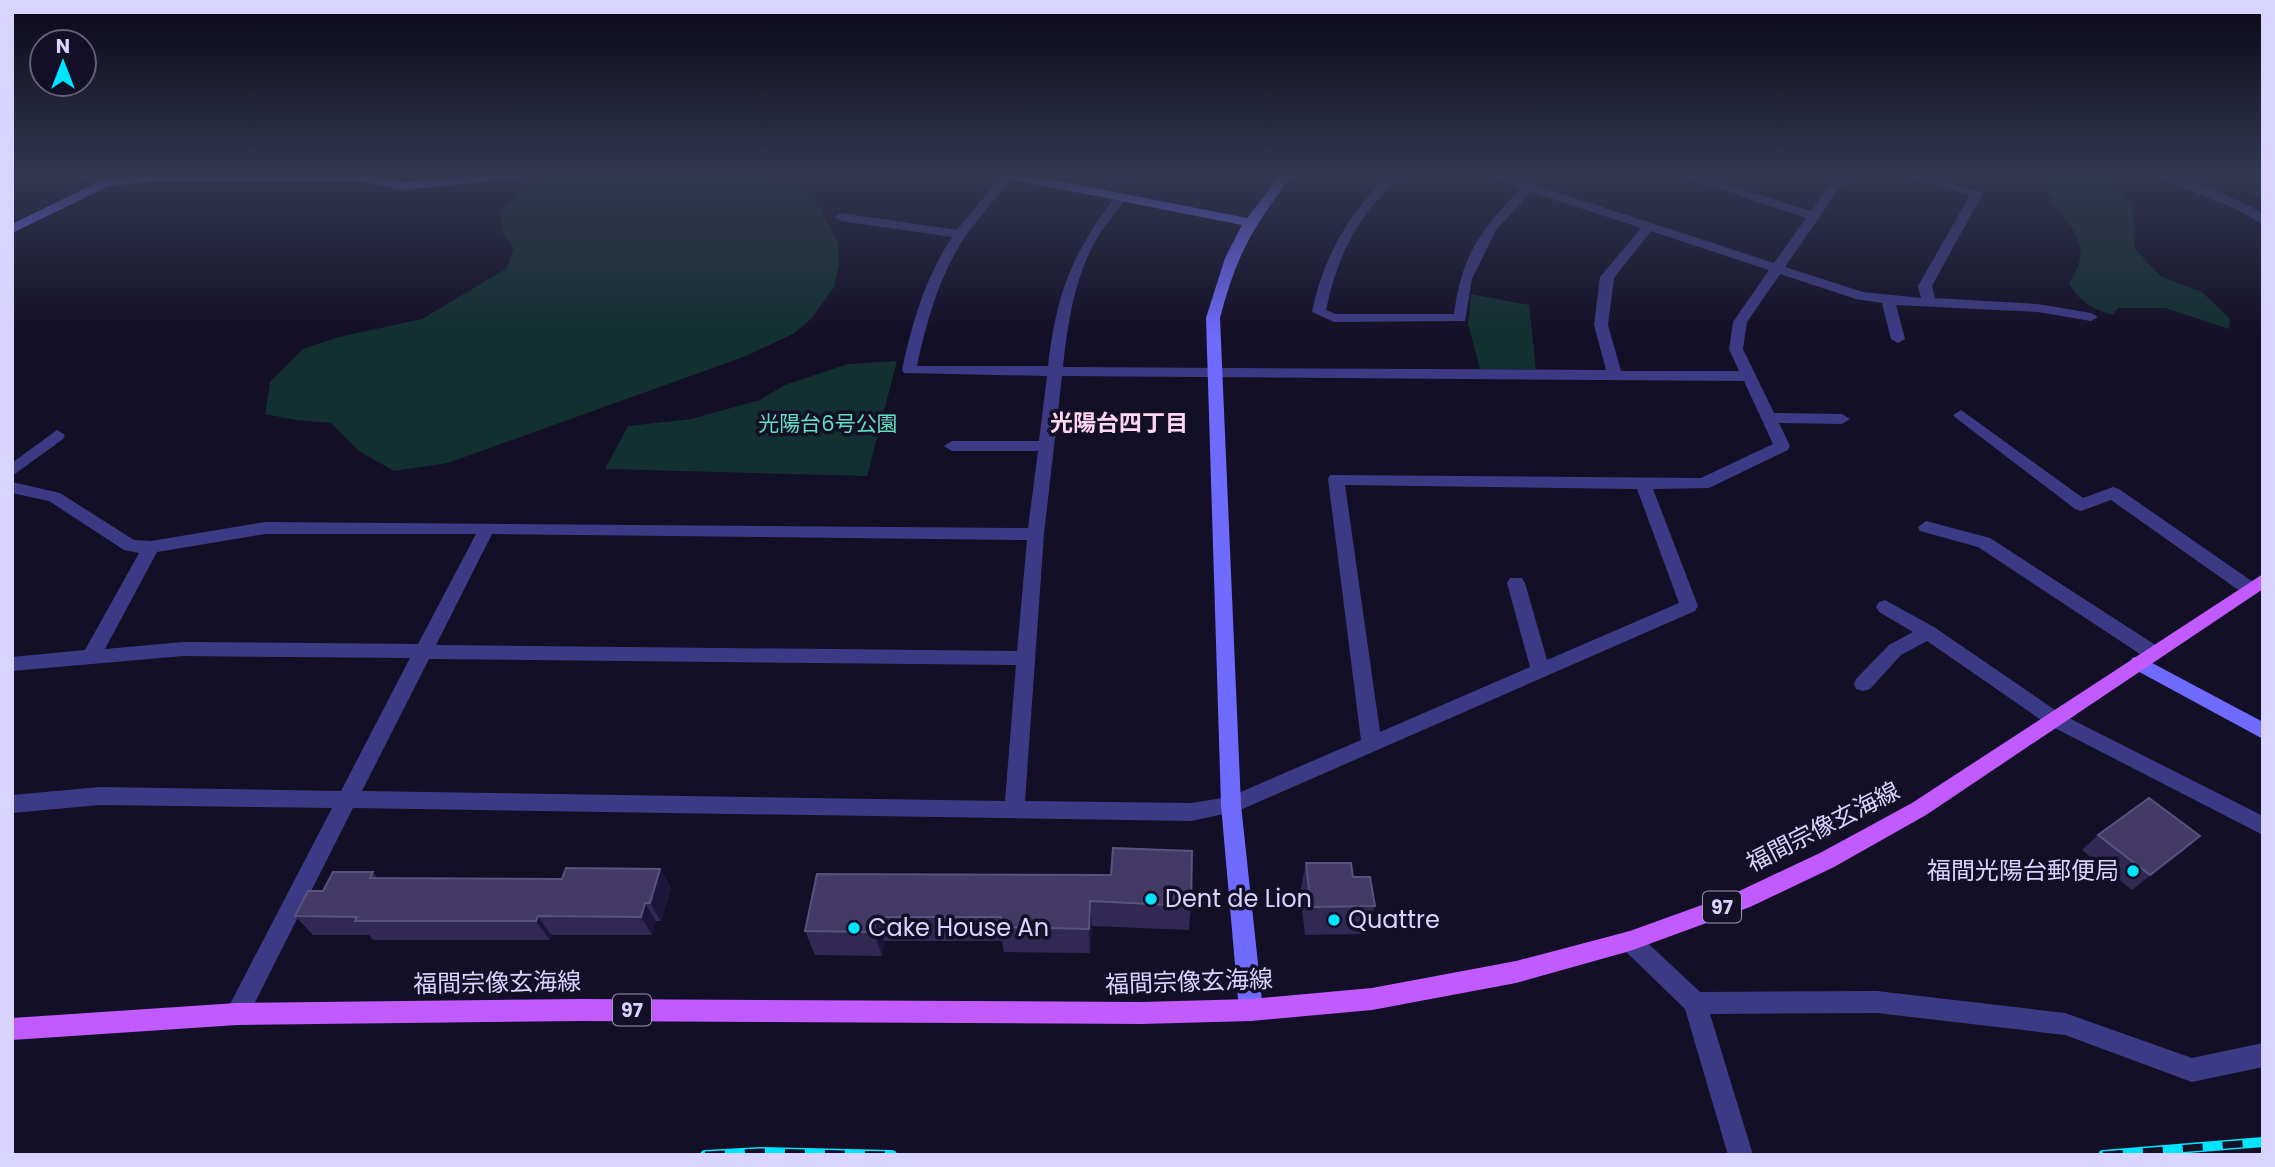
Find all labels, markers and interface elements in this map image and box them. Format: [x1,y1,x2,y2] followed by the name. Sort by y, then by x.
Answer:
[28,28,98,98] north arrow
[56,33,70,60] text: N
[1050,407,1188,439] district label: 光陽台四丁目
[758,409,898,438] park label: 光陽台6号公園
[1740,774,1905,879] street label: 福間宗像玄海線
[1927,854,2119,887] place label: 福間光陽台郵便局
[2125,863,2141,879] marker: 福間光陽台郵便局
[1165,882,1312,915] place label: Dent de Lion
[1143,891,1159,907] marker: Dent de Lion
[1703,892,1741,923] road number: 97
[1348,903,1440,936] place label: Quattre
[868,911,1049,944] place label: Cake House An
[1326,912,1342,928] marker: Quattre
[846,920,862,936] marker: Cake House An
[1104,962,1274,1001] street label: 福間宗像玄海線
[413,965,581,1000] street label: 福間宗像玄海線
[613,994,651,1026] road number: 97

